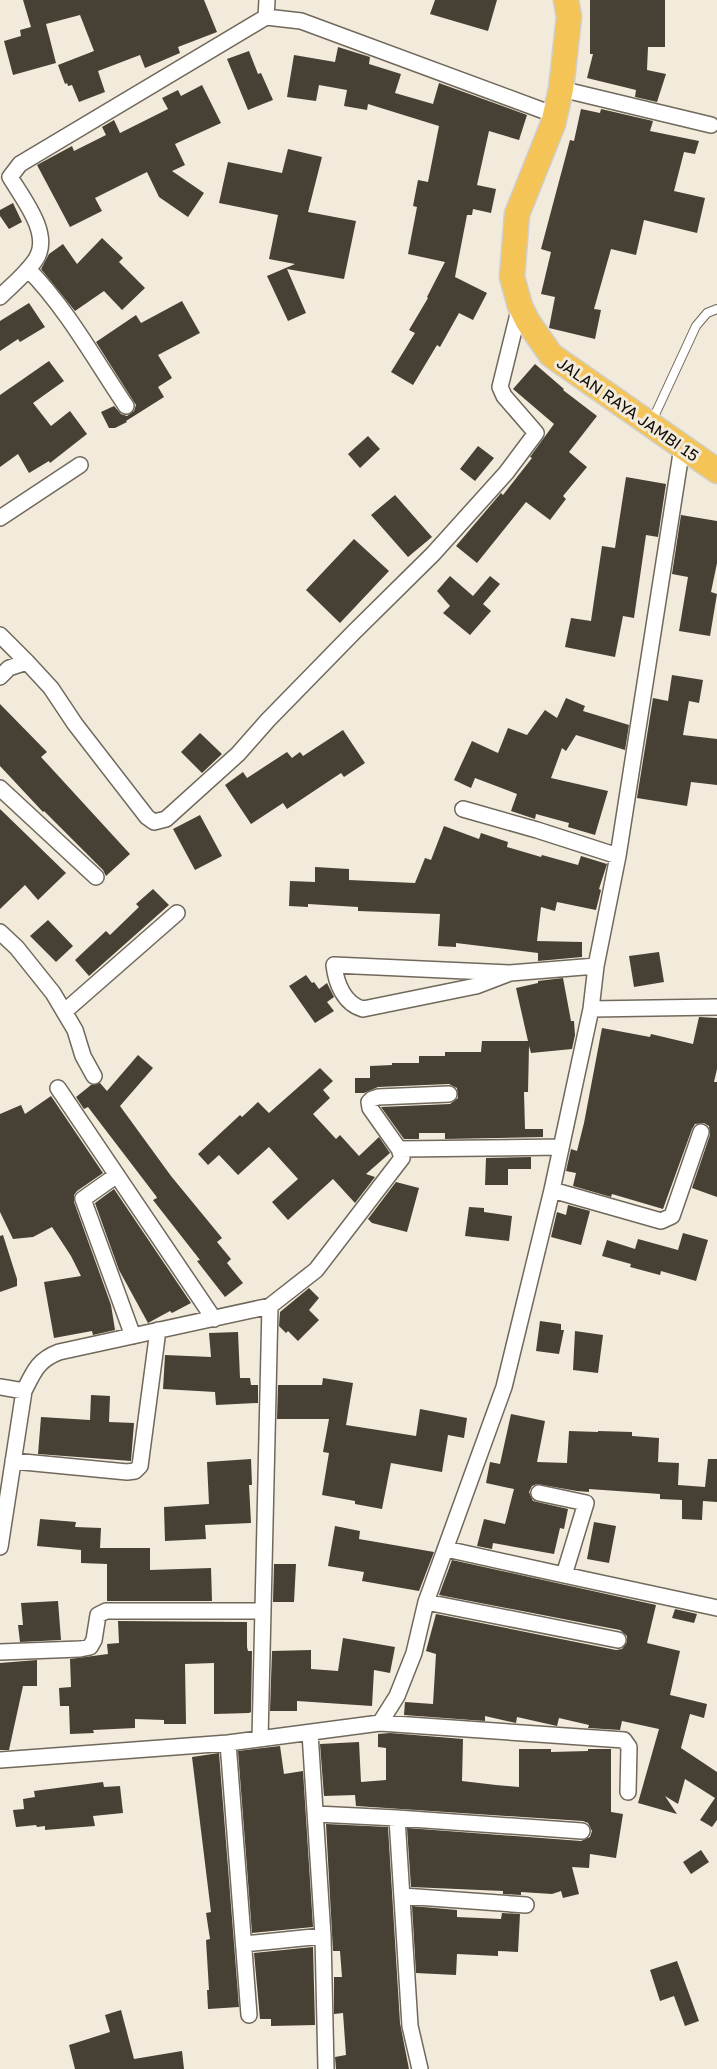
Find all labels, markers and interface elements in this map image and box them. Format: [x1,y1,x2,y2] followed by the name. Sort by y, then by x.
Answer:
[553,352,703,466] street label: JALAN RAYA JAMBI 15

